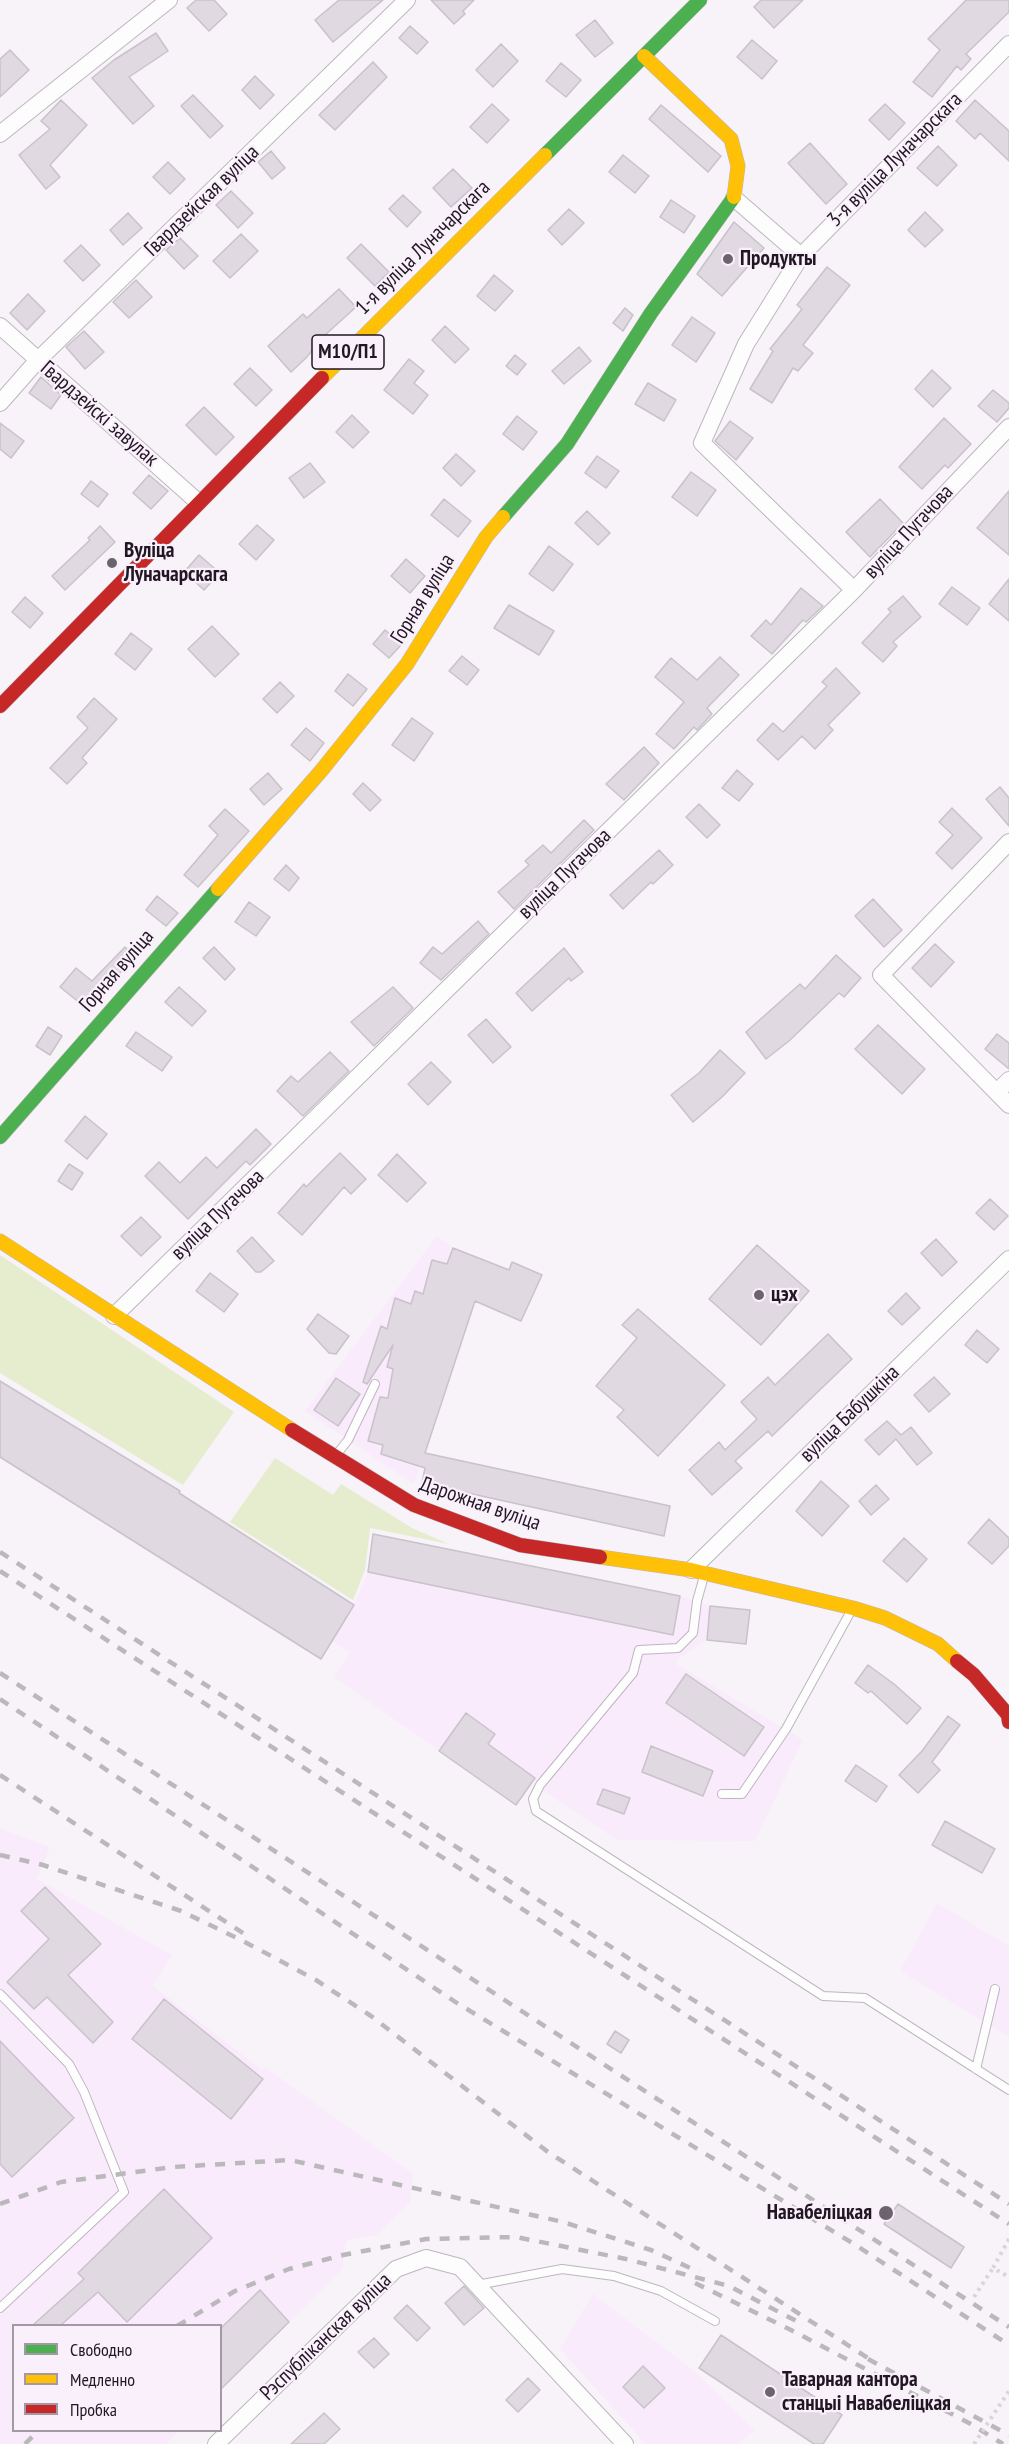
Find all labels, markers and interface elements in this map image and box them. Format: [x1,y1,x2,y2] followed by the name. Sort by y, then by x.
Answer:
[822,87,968,233] street label: 3-я вуліца Луначарскага
[139,140,265,262] street label: Гвардзейская вуліца
[350,175,496,321] street label: 1-я вуліца Луначарскага
[740,246,816,272] place label: Продукты
[721,252,735,266] marker: Продукты
[312,335,384,369] road number: М10/П1
[35,356,163,472] street label: Гвардзейскі завулак
[859,480,959,584] street label: вуліца Пугачова
[124,538,228,588] place label: Вуліца Луначарскага
[386,550,460,648] street label: Горная вуліца
[105,556,119,570] marker: Вуліца Луначарскага
[513,824,617,924] street label: вуліца Пугачова
[74,925,160,1017] street label: Горная вуліца
[166,1165,270,1265] street label: вуліца Пугачова
[771,1282,798,1308] place label: цэх
[752,1288,766,1302] marker: цэх
[795,1360,905,1468] street label: вуліца Бабушкіна
[416,1472,544,1536] street label: Дарожная вуліца
[767,2200,872,2226] place label: Навабеліцкая
[877,2204,895,2222] marker: Навабеліцкая
[255,2268,397,2406] street label: Рэспубліканская вуліца
[12,2324,222,2432] legend
[70,2338,132,2361] text: Свободно
[782,2367,951,2417] place label: Таварная кантора станцыі Навабеліцкая
[70,2368,135,2391] text: Медленно
[763,2385,777,2399] marker: Таварная кантора станцыі Навабеліцкая
[70,2398,117,2421] text: Пробка

